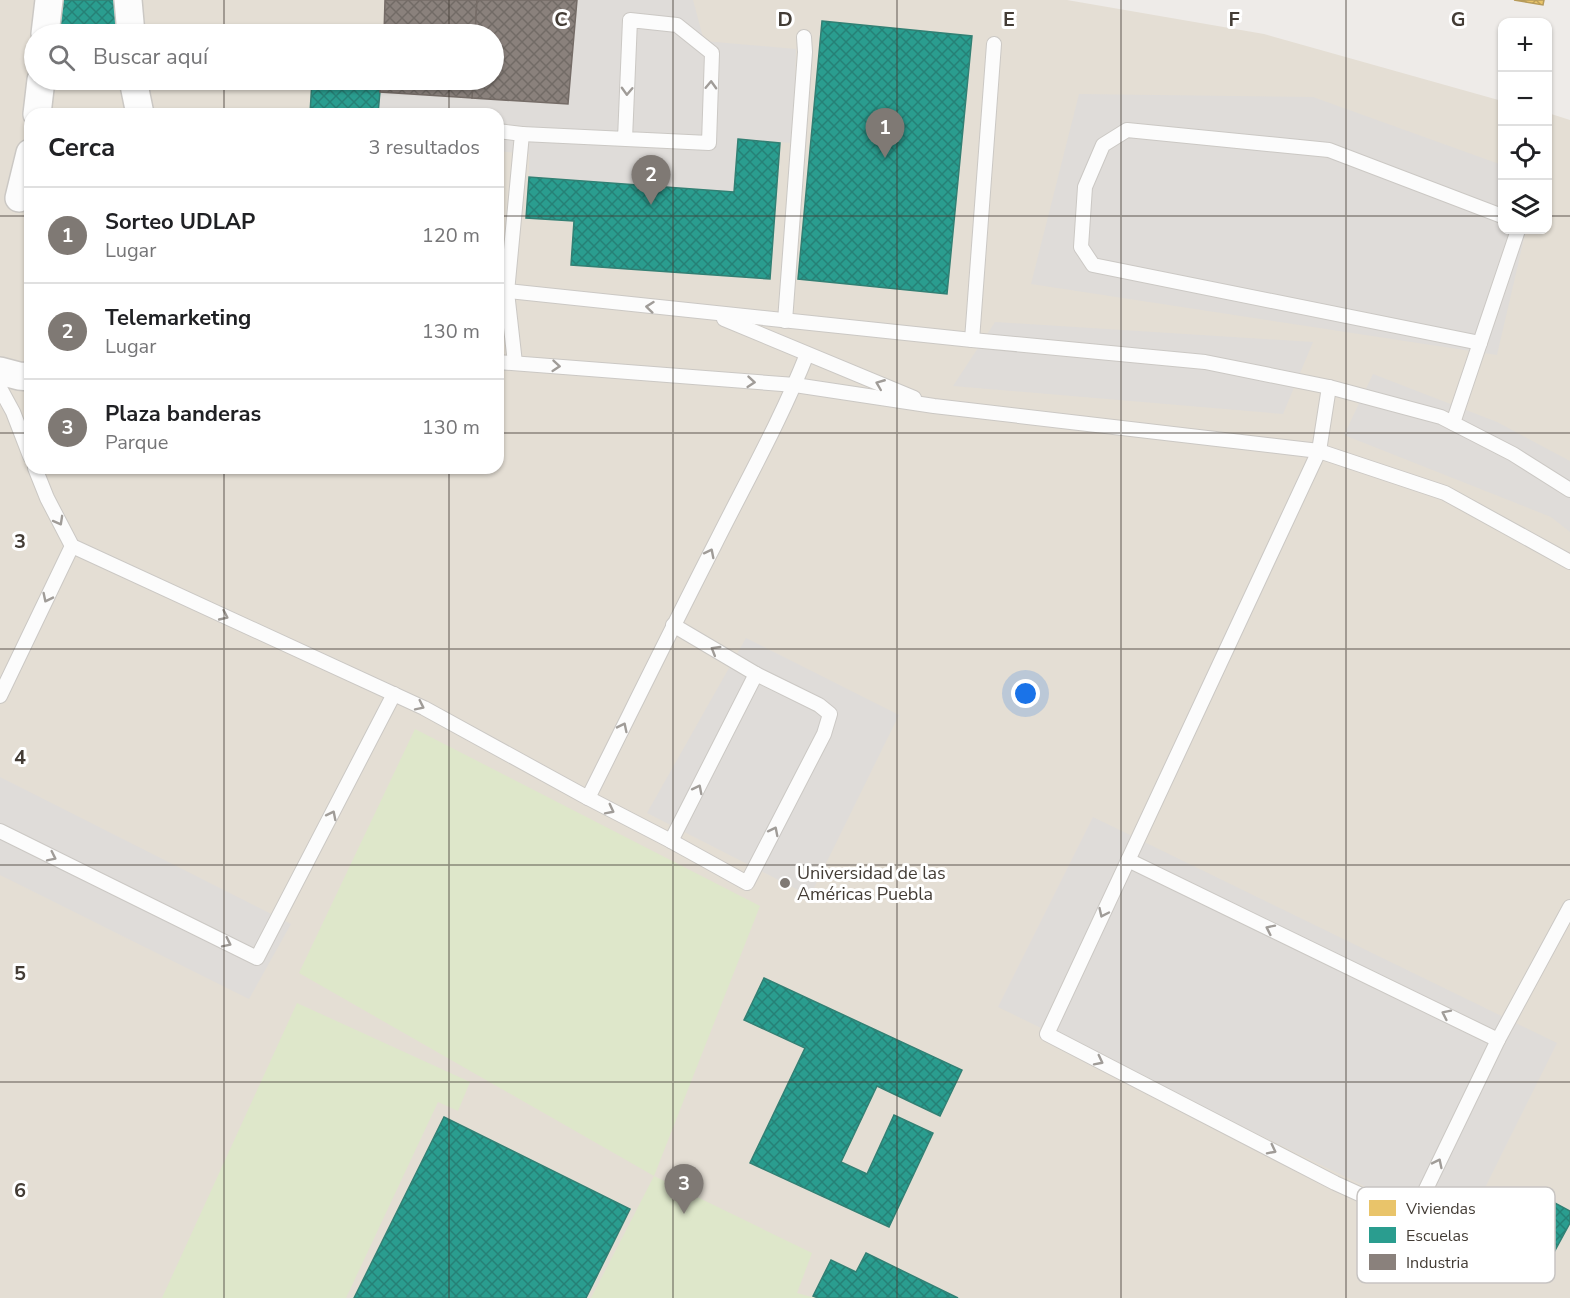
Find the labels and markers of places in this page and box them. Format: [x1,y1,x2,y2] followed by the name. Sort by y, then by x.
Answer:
[866,108,904,158] pin: 1
[632,156,670,205] pin: 2
[797,861,946,906] place label: Universidad de las Américas Puebla
[778,876,792,890] marker: Universidad de las Américas Puebla
[664,1164,704,1214] pin: 3

